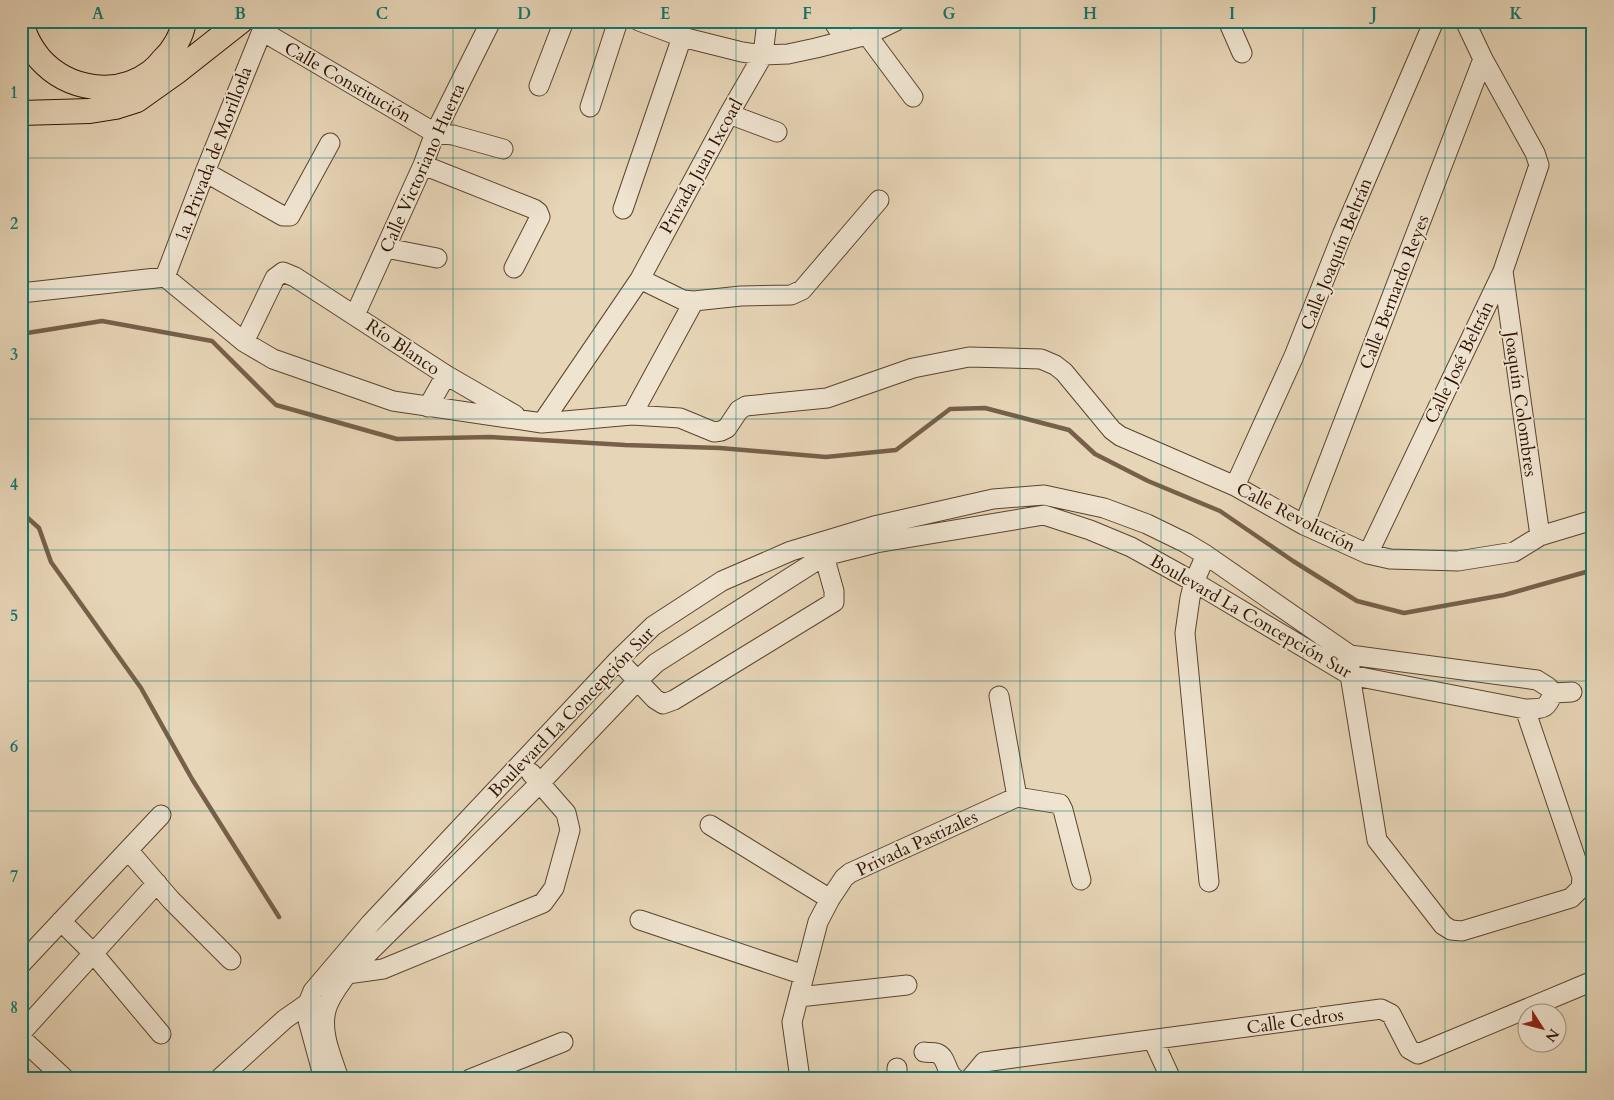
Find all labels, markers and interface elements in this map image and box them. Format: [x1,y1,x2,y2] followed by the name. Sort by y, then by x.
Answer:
[92,3,104,25] text: A
[234,3,246,25] text: B
[376,3,388,25] text: C
[517,3,531,25] text: D
[660,3,670,25] text: E
[802,3,812,25] text: F
[942,3,956,25] text: G
[1083,3,1097,25] text: H
[1229,3,1235,25] text: I
[1369,3,1377,25] text: J
[1510,3,1523,25] text: K
[280,36,417,129] street label: Calle Constitución
[169,63,258,245] street label: 1a. Privada de Morillotla
[374,79,471,257] street label: Calle Victoriano Huerta
[10,82,18,104] text: 1
[654,94,749,238] street label: Privada Juan Ixcoatl
[1294,174,1379,334] street label: Calle Joaquín Beltrán
[1353,211,1435,373] street label: Calle Bernardo Reyes
[10,213,18,235] text: 2
[1419,296,1500,428] street label: Calle José Beltrán
[361,313,445,382] street label: Río Blanco
[1498,327,1543,478] street label: Joaquín Colombres
[10,344,18,366] text: 3
[10,474,18,496] text: 4
[1232,477,1360,559] street label: Calle Revolución
[1145,548,1357,685] street label: Boulevard La Concepción Sur
[10,605,18,627] text: 5
[483,621,660,803] street label: Boulevard La Concepción Sur
[10,736,18,758] text: 6
[853,804,982,882] street label: Privada Pastizales
[10,866,18,888] text: 7
[10,997,18,1019] text: 8
[1245,1002,1345,1041] street label: Calle Cedros
[1516,1002,1566,1052] north arrow
[1541,1025,1563,1046] text: N

